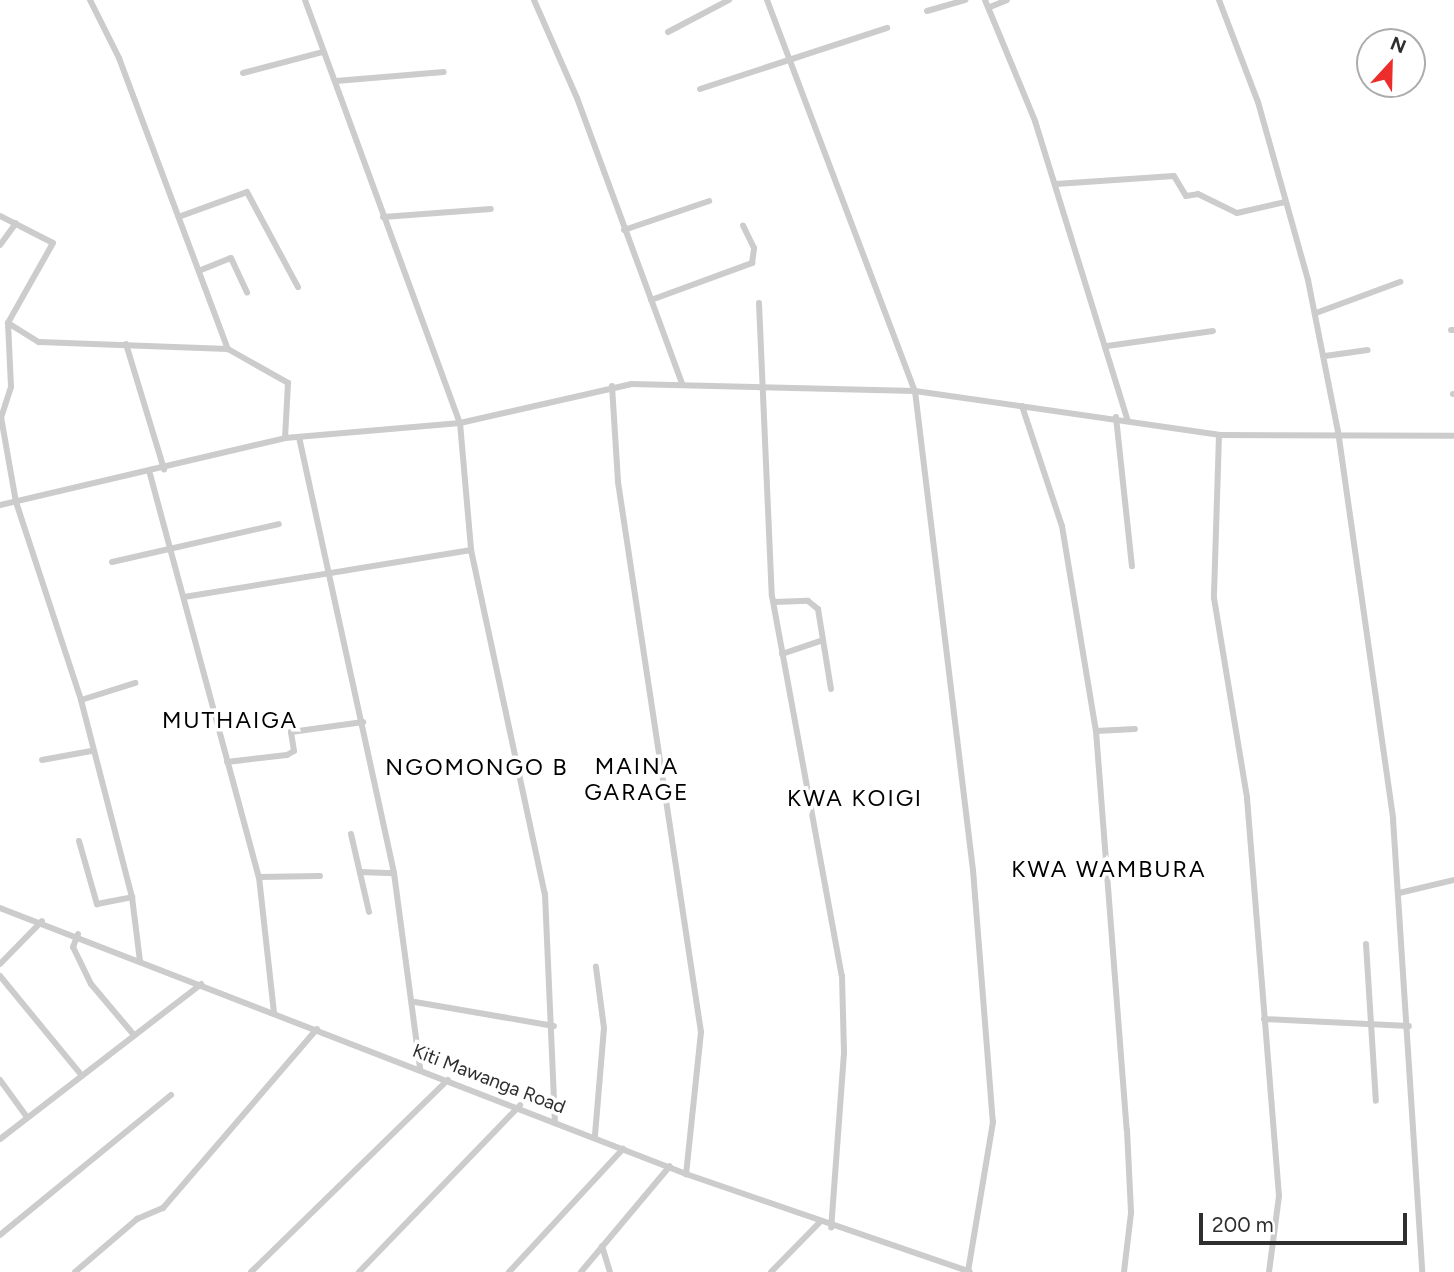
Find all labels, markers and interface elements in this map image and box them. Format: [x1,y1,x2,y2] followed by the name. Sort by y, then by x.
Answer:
[1356,28,1426,98] north arrow
[1387,32,1409,58] text: N
[163,706,297,734] district label: MUTHAIGA
[585,752,689,806] district label: MAINA GARAGE
[387,753,567,781] district label: NGOMONGO B
[788,784,922,812] district label: KWA KOIGI
[1013,855,1205,883] district label: KWA WAMBURA
[409,1039,569,1119] street label: Kiti Mawanga Road
[1202,1198,1410,1242] scale bar
[1212,1212,1274,1237] text: 200 m

